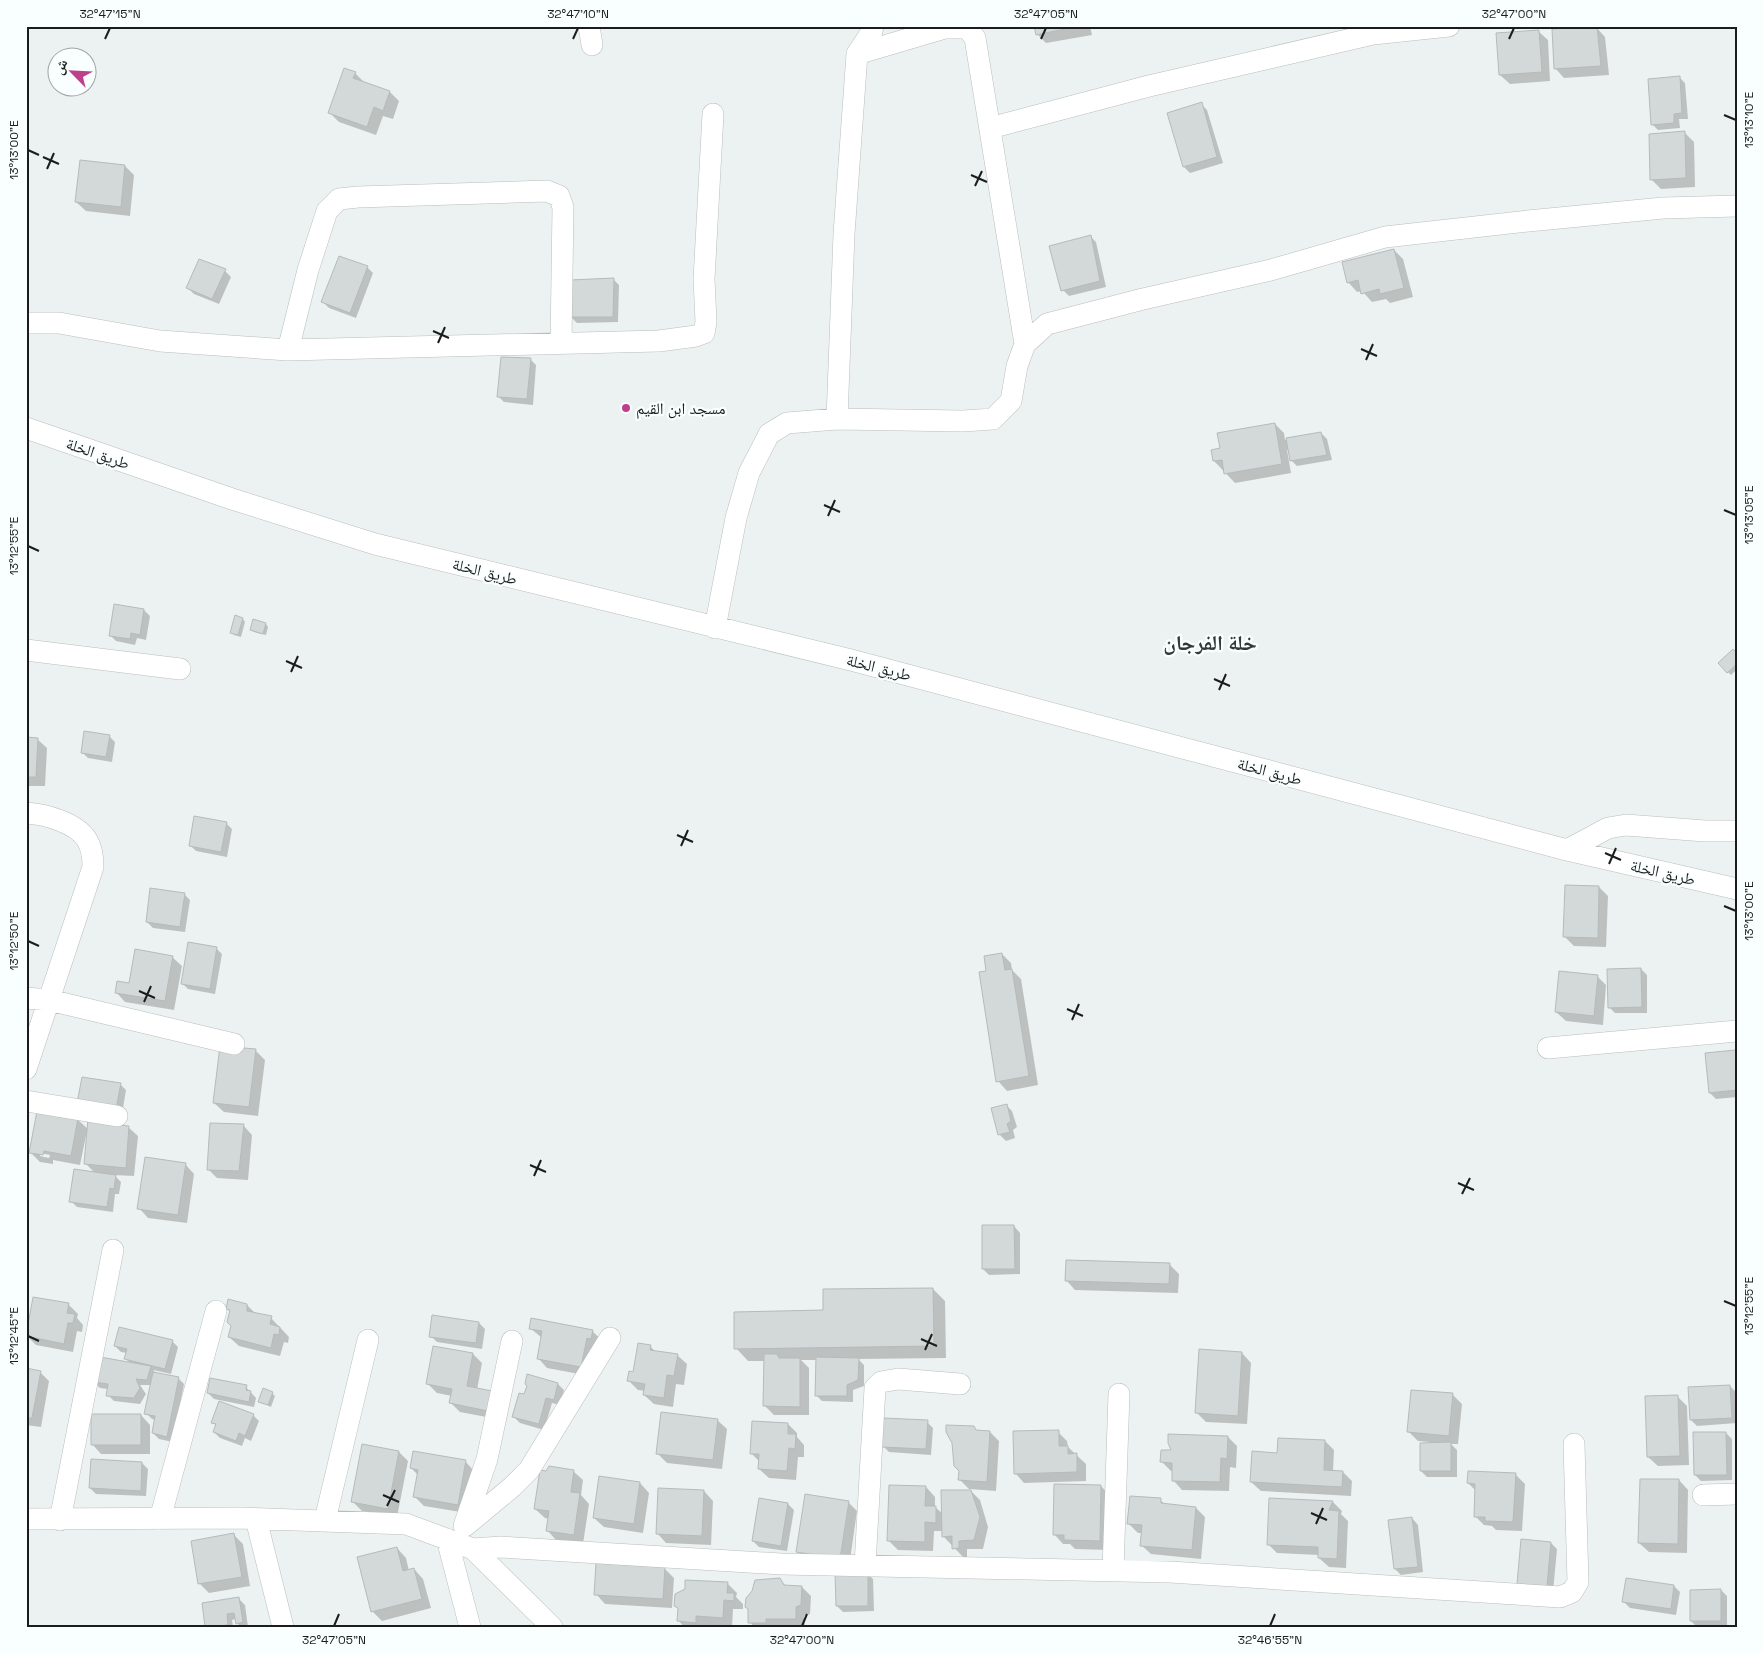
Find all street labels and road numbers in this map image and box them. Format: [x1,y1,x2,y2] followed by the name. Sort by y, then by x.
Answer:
[63,433,132,474] street label: طريق الخلة
[450,553,519,590] street label: طريق الخلة
[844,649,913,686] street label: طريق الخلة
[1235,753,1304,790] street label: طريق الخلة
[1628,855,1697,890] street label: طريق الخلة

